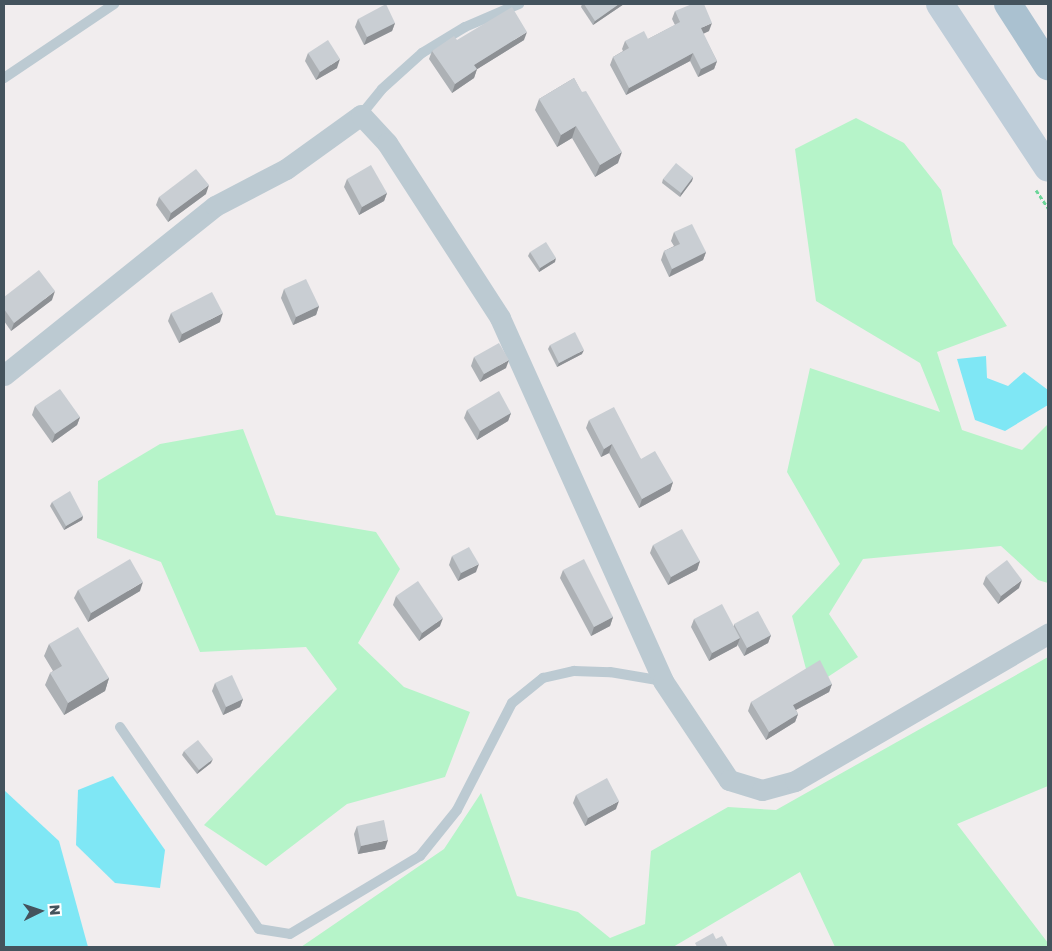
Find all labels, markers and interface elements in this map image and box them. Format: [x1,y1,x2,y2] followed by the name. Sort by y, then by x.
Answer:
[15,886,65,936] north arrow
[47,904,64,916] text: N

